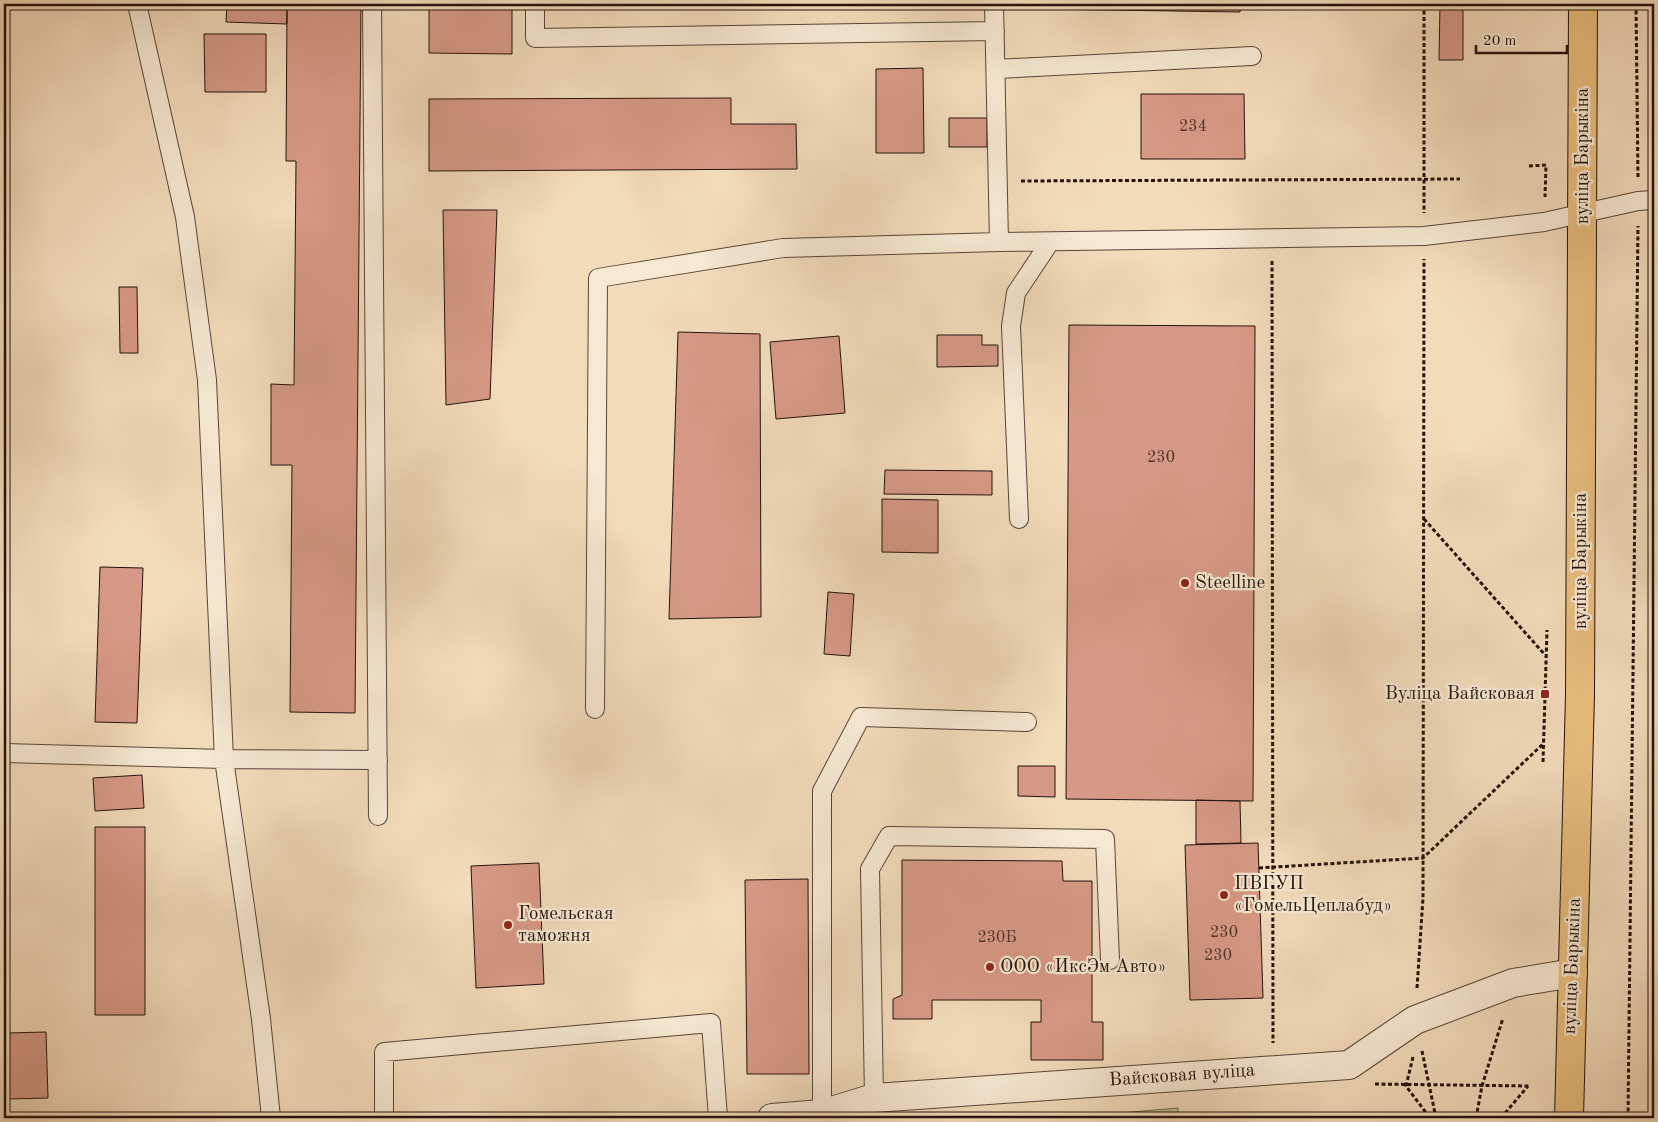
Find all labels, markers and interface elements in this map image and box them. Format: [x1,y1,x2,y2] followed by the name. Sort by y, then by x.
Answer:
[1476,22,1567,54] scale bar
[1483,34,1517,49] text: 20 m
[1574,87,1593,224] street label: вуліца Барыкіна
[1179,119,1207,135] house number: 234
[1147,450,1175,466] house number: 230
[1572,492,1591,629] street label: вуліца Барыкіна
[1195,574,1265,593] place label: Steelline
[1179,577,1191,589] marker: Steelline
[1385,685,1535,704] place label: Вуліца Вайсковая
[1539,688,1551,700] marker: Вуліца Вайсковая
[1234,875,1392,916] place label: ПВГУП «ГомельЦеплабуд»
[1218,889,1230,901] marker: ПВГУП «ГомельЦеплабуд»
[1561,897,1585,1035] street label: вуліца Барыкіна
[518,905,614,946] place label: Гомельская таможня
[502,919,514,931] marker: Гомельская таможня
[1210,925,1238,941] house number: 230
[977,930,1017,946] house number: 230Б
[1204,948,1232,964] house number: 230
[1000,958,1166,977] place label: ООО «ИксЭм Авто»
[984,961,996,973] marker: ООО «ИксЭм Авто»
[1108,1061,1256,1091] street label: Вайсковая вуліца

